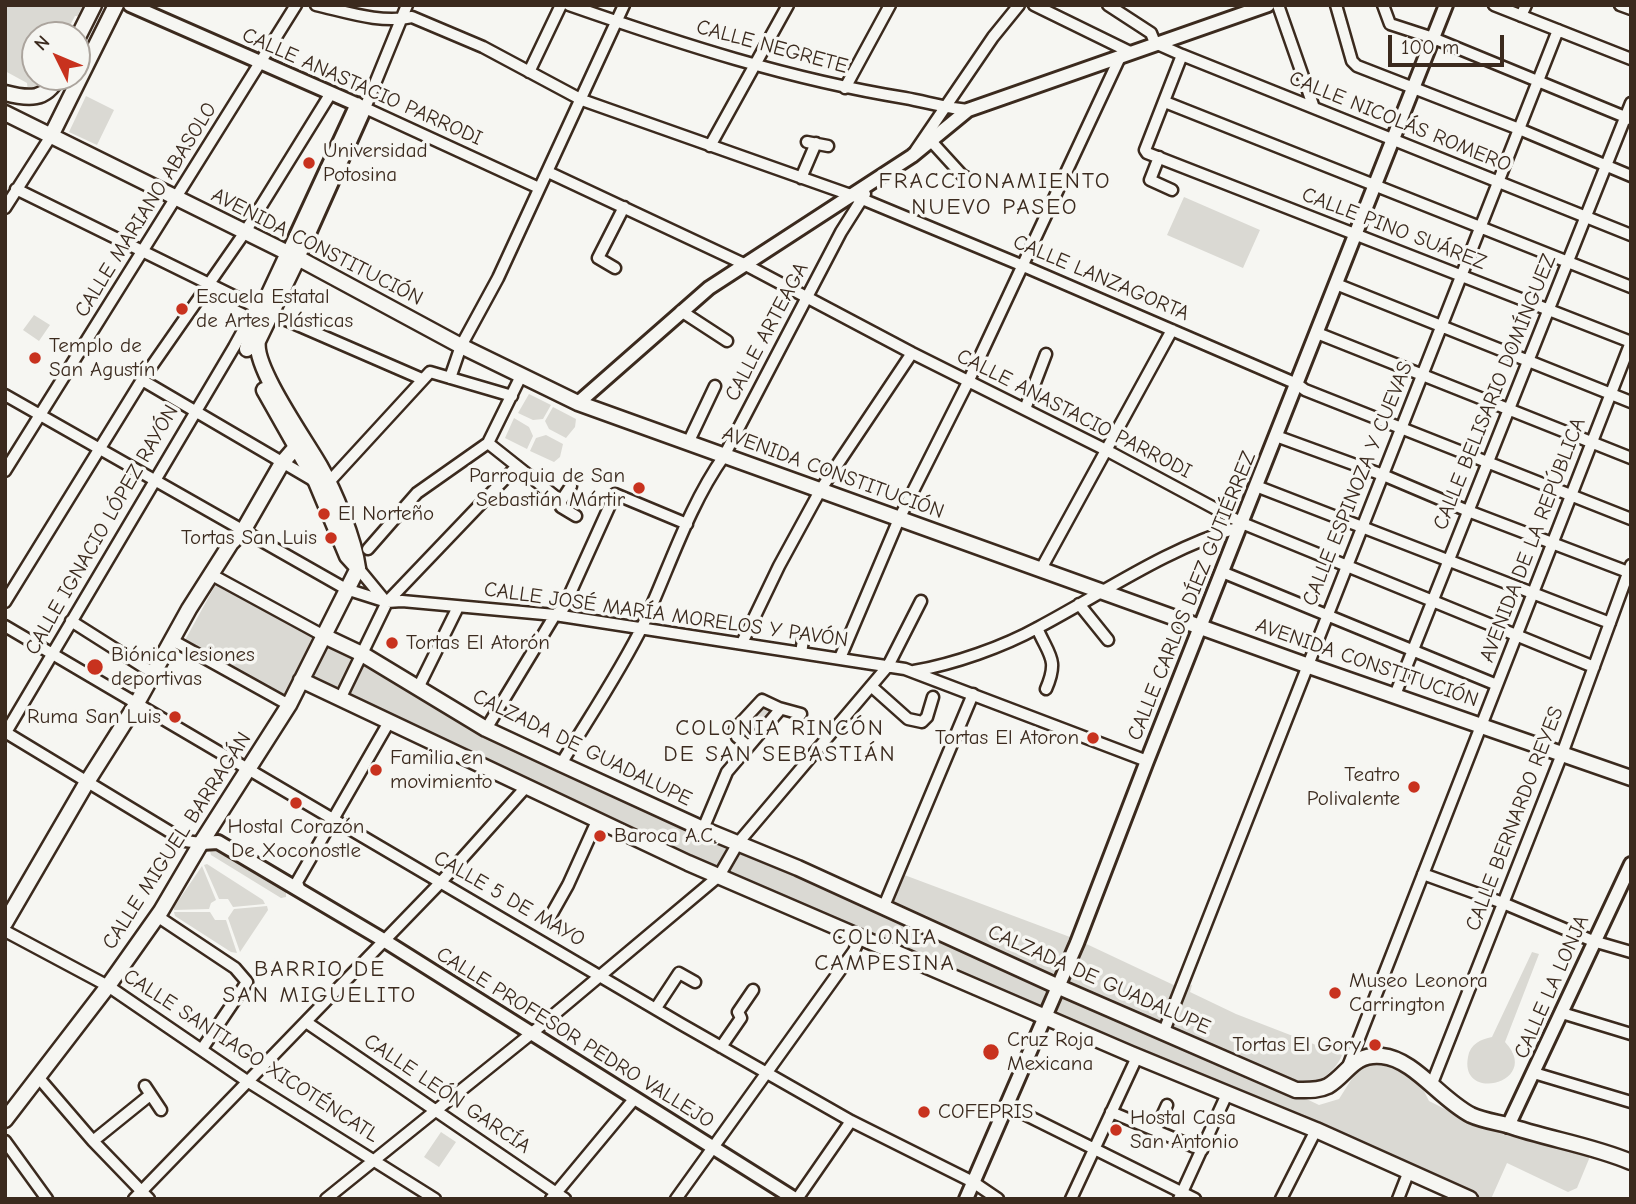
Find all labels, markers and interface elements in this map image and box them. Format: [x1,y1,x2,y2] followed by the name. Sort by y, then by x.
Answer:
[693,15,851,79] street label: CALLE NEGRETE
[21,21,91,91] north arrow
[1391,21,1506,65] scale bar
[238,23,486,151] street label: CALLE ANASTACIO PARRODI
[30,31,54,55] text: N
[1401,35,1459,59] text: 100 m
[1285,66,1515,178] street label: CALLE NICOLÁS ROMERO
[69,98,223,322] street label: CALLE MARIANO ABASOLO
[323,138,428,188] place label: Universidad Potosina
[301,155,317,171] marker: Universidad Potosina
[880,167,1110,221] district label: FRACCIONAMIENTO NUEVO PASEO
[1298,182,1490,276] street label: CALLE PINO SUÁREZ
[207,183,427,311] street label: AVENIDA CONSTITUCIÓN
[1009,229,1193,327] street label: CALLE LANZAGORTA
[1428,250,1562,534] street label: CALLE BELISARIO DOMÍNGUEZ
[720,258,814,406] street label: CALLE ARTEAGA
[196,284,353,334] place label: Escuela Estatal de Artes Plásticas
[174,301,190,317] marker: Escuela Estatal de Artes Plásticas
[49,333,155,383] place label: Templo de San Agustín
[952,344,1196,484] street label: CALLE ANASTACIO PARRODI
[27,350,43,366] marker: Templo de San Agustín
[1297,358,1419,610] street label: CALLE ESPINOZA Y CUEVAS
[20,400,184,660] street label: CALLE IGNACIO LÓPEZ RAYÓN
[1475,414,1591,666] street label: AVENIDA DE LA REPÚBLICA
[719,421,947,525] street label: AVENIDA CONSTITUCIÓN
[1122,448,1262,744] street label: CALLE CARLOS DÍEZ GUTIÉRREZ
[469,463,625,513] place label: Parroquia de San Sebastián Mártir
[631,480,647,496] marker: Parroquia de San Sebastián Mártir
[338,501,434,527] place label: El Norteño
[316,506,332,522] marker: El Norteño
[181,525,317,551] place label: Tortas San Luis
[323,530,339,546] marker: Tortas San Luis
[482,577,850,653] street label: CALLE JOSÉ MARÍA MORELOS Y PAVÓN
[1252,613,1482,713] street label: AVENIDA CONSTITUCIÓN
[406,630,550,656] place label: Tortas El Atorón
[384,635,400,651] marker: Tortas El Atorón
[111,642,255,692] place label: Biónica lesiones deportivas
[85,657,105,677] marker: Biónica lesiones deportivas
[468,684,696,812] street label: CALZADA DE GUADALUPE
[1461,703,1569,935] street label: CALLE BERNARDO REYES
[27,704,161,730] place label: Ruma San Luis
[167,709,183,725] marker: Ruma San Luis
[665,714,895,768] district label: COLONIA RINCÓN DE SAN SEBASTIÁN
[935,725,1079,751] place label: Tortas El Atoron
[97,728,257,954] street label: CALLE MIGUEL BARRAGÁN
[1085,730,1101,746] marker: Tortas El Atoron
[390,745,493,795] place label: Familia en movimiento
[368,762,384,778] marker: Familia en movimiento
[1307,762,1400,812] place label: Teatro Polivalente
[1406,779,1422,795] marker: Teatro Polivalente
[288,795,304,811] marker: Hostal Corazón De Xoconostle
[228,814,364,864] place label: Hostal Corazón De Xoconostle
[614,823,716,849] place label: Baroca A.C.
[592,828,608,844] marker: Baroca A.C.
[429,845,589,953] street label: CALLE 5 DE MAYO
[1509,911,1595,1063] street label: CALLE LA LONJA
[984,919,1214,1041] street label: CALZADA DE GUADALUPE
[815,923,955,977] district label: COLONIA CAMPESINA
[432,942,718,1134] street label: CALLE PROFESOR PEDRO VALLEJO
[224,955,416,1009] district label: BARRIO DE SAN MIGUELITO
[118,964,384,1148] street label: CALLE SANTIAGO XICOTÉNCATL
[1349,968,1488,1018] place label: Museo Leonora Carrington
[1327,985,1343,1001] marker: Museo Leonora Carrington
[1007,1027,1094,1077] place label: Cruz Roja Mexicana
[359,1029,535,1159] street label: CALLE LEÓN GARCÍA
[1232,1032,1361,1058] place label: Tortas El Gory
[1367,1037,1383,1053] marker: Tortas El Gory
[981,1042,1001,1062] marker: Cruz Roja Mexicana
[938,1099,1033,1125] place label: COFEPRIS
[916,1104,932,1120] marker: COFEPRIS
[1130,1105,1239,1155] place label: Hostal Casa San Antonio
[1108,1122,1124,1138] marker: Hostal Casa San Antonio

